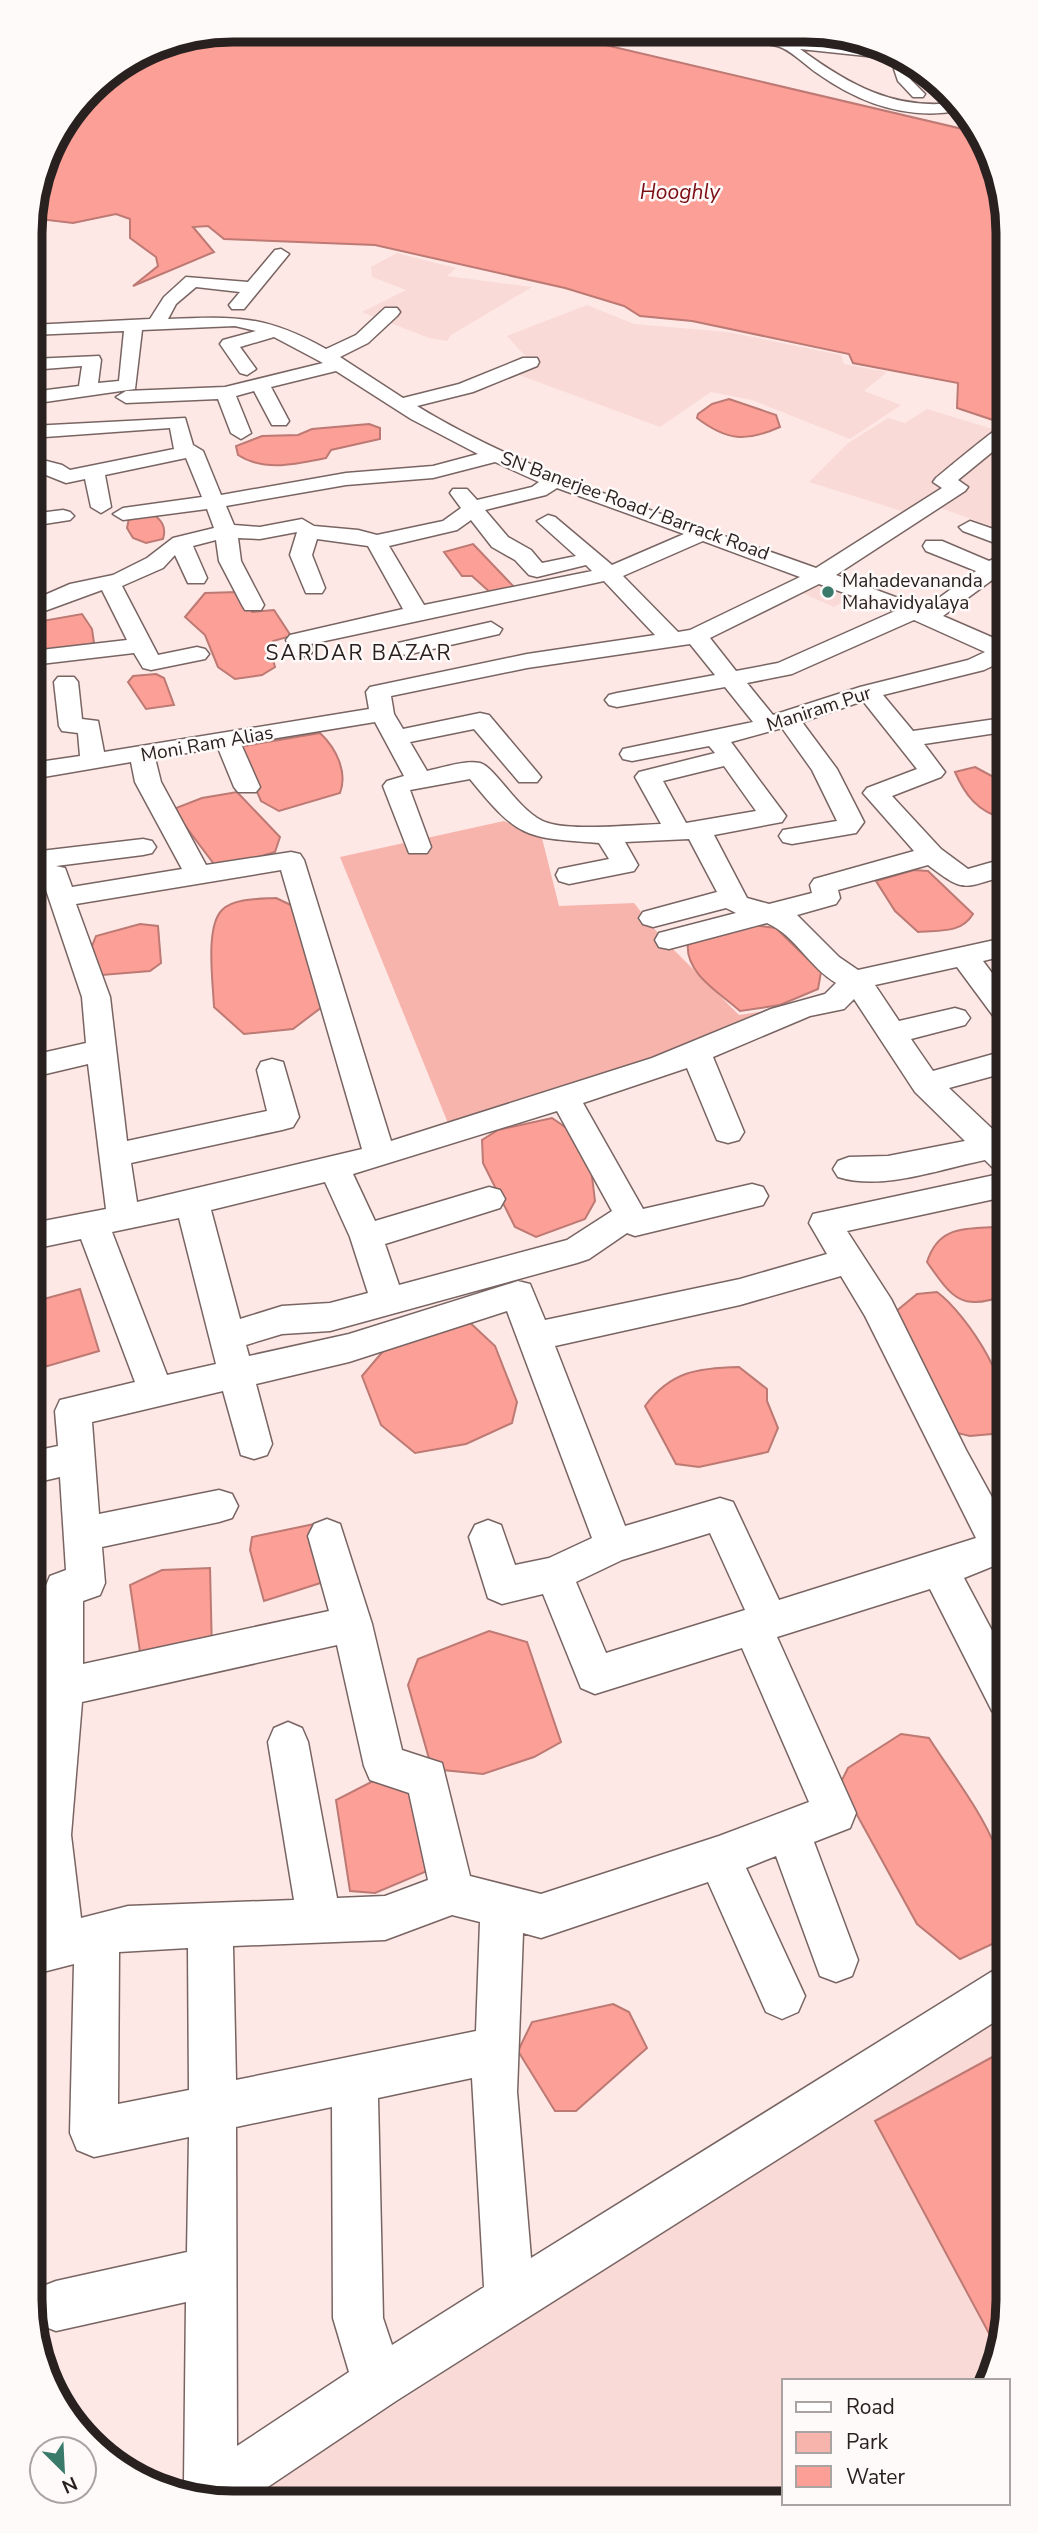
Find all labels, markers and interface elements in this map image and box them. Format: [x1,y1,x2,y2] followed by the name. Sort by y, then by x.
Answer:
[640,178,721,206] water label: Hooghly
[497,445,773,567] street label: SN Banerjee Road / Barrack Road
[842,568,983,616] place label: Mahadevananda Mahavidyalaya
[820,584,836,600] marker: Mahadevananda Mahavidyalaya
[266,639,452,667] district label: SARDAR BAZAR
[763,680,875,738] street label: Maniram Pur
[139,720,275,768] street label: Moni Ram Alias
[782,2379,1010,2505] legend
[846,2393,895,2421] text: Road
[846,2428,888,2456] text: Park
[28,2435,98,2505] north arrow
[846,2463,905,2491] text: Water
[58,2470,81,2499] text: N

